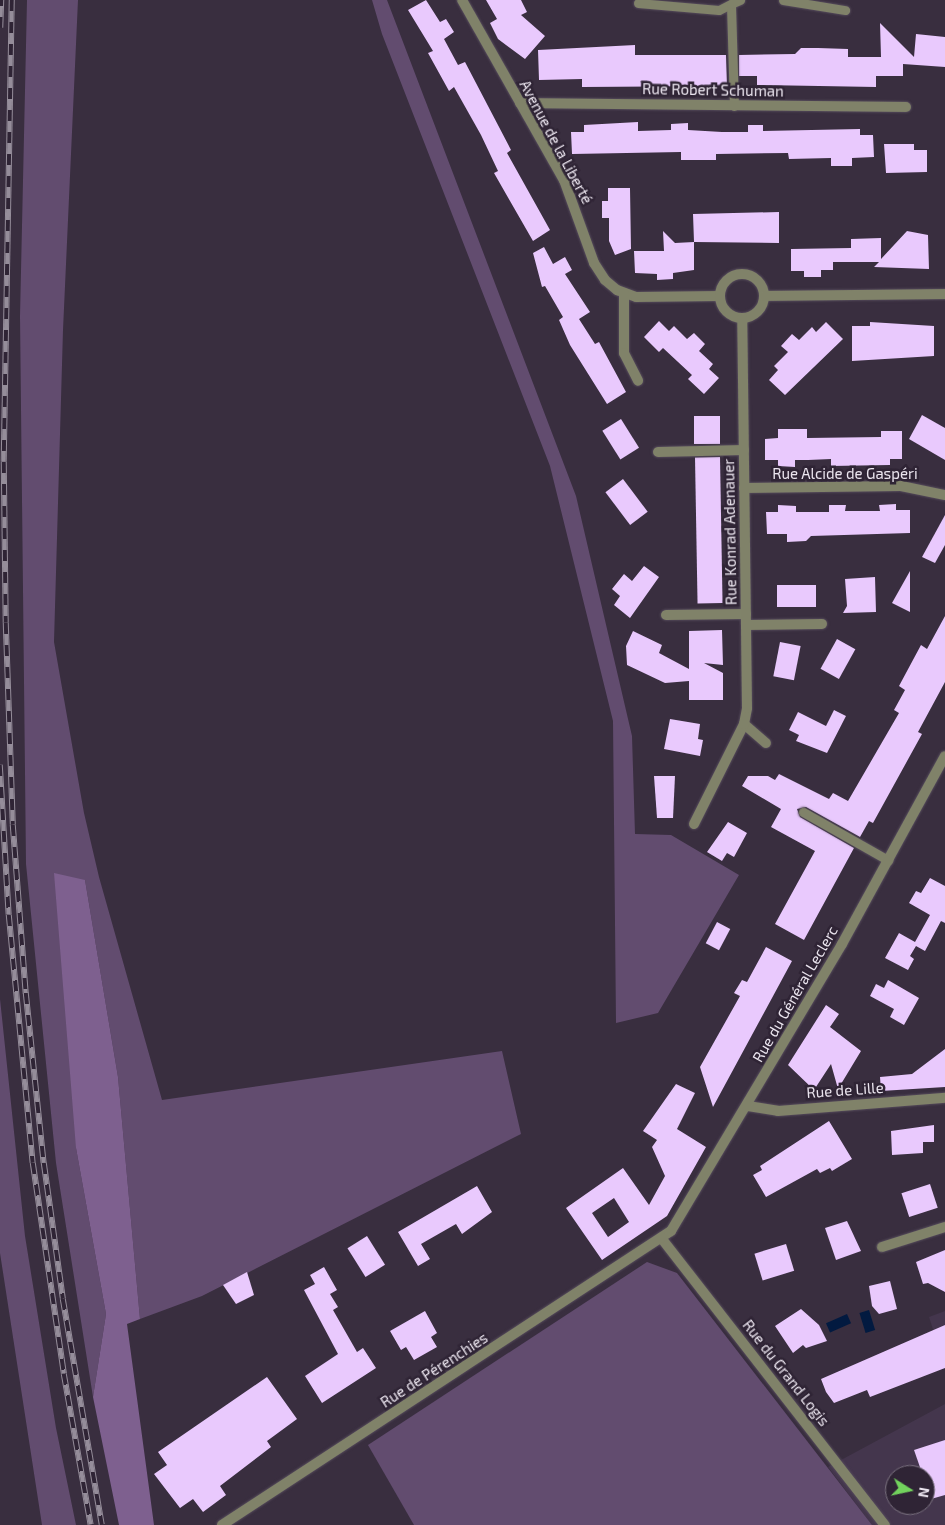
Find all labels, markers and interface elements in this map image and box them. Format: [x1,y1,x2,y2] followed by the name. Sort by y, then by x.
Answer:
[516,77,596,207] street label: Avenue de la Liberté
[642,80,784,100] street label: Rue Robert Schuman
[720,458,740,606] street label: Rue Konrad Adenauer
[772,465,918,483] street label: Rue Alcide de Gaspéri
[749,922,841,1066] street label: Rue du Général Leclerc
[806,1078,884,1102] street label: Rue de Lille
[739,1316,833,1430] street label: Rue du Grand Logis
[377,1329,491,1411] street label: Rue de Pérenchies
[885,1465,935,1515] north arrow
[915,1486,934,1499] text: N

